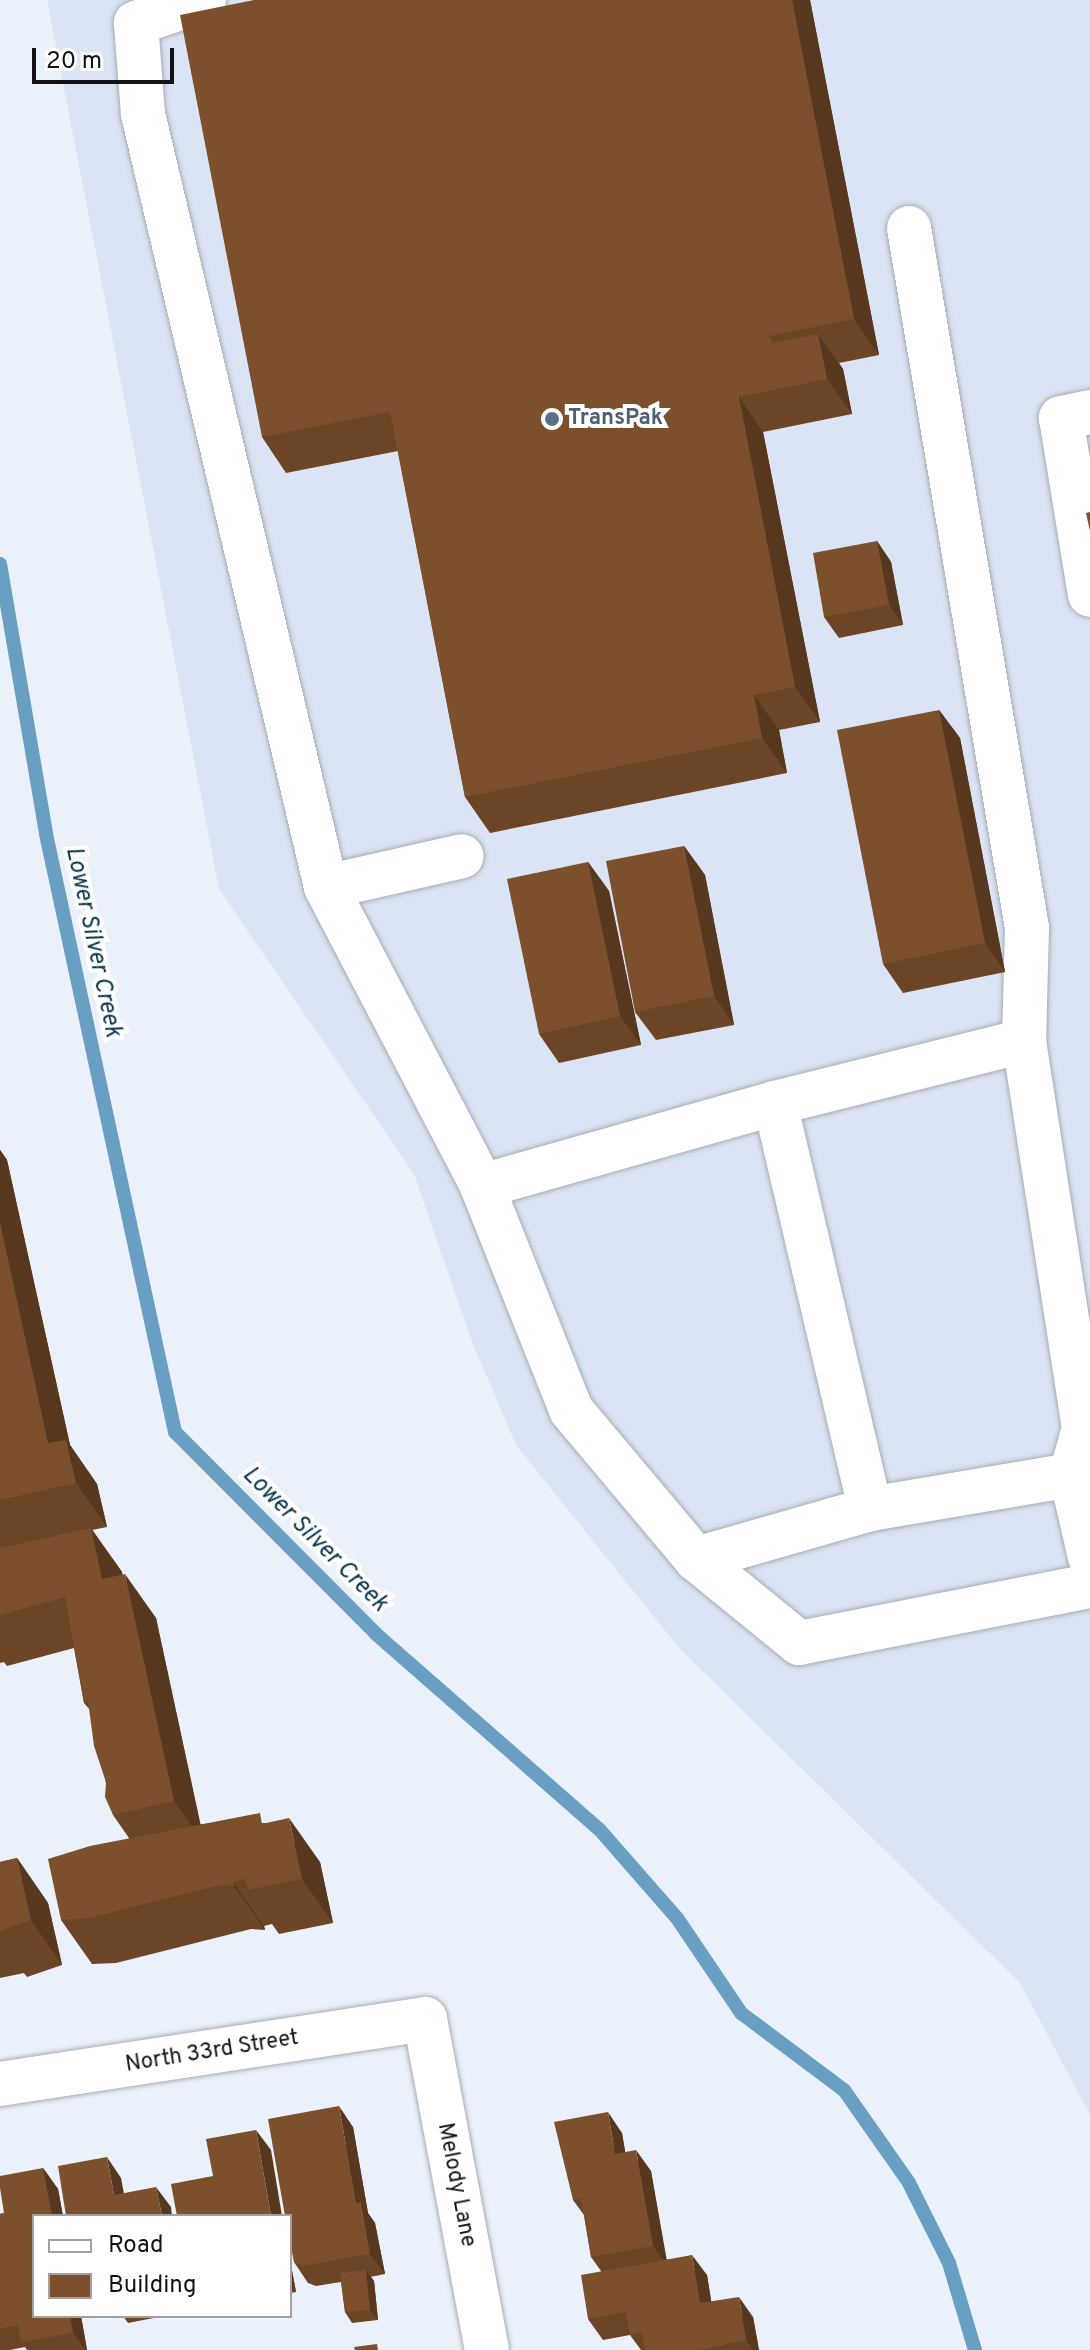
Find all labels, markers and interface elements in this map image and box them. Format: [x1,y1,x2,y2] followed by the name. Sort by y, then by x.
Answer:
[36,32,178,82] scale bar
[46,47,102,77] text: 20 m
[568,406,663,432] place label: TransPak
[543,410,561,428] marker: TransPak
[58,844,126,1040] water label: Lower Silver Creek
[235,1461,393,1619] water label: Lower Silver Creek
[124,2025,300,2079] street label: North 33rd Street
[431,2121,481,2249] street label: Melody Lane
[32,2214,292,2318] legend
[108,2231,164,2261] text: Road
[108,2271,197,2301] text: Building

